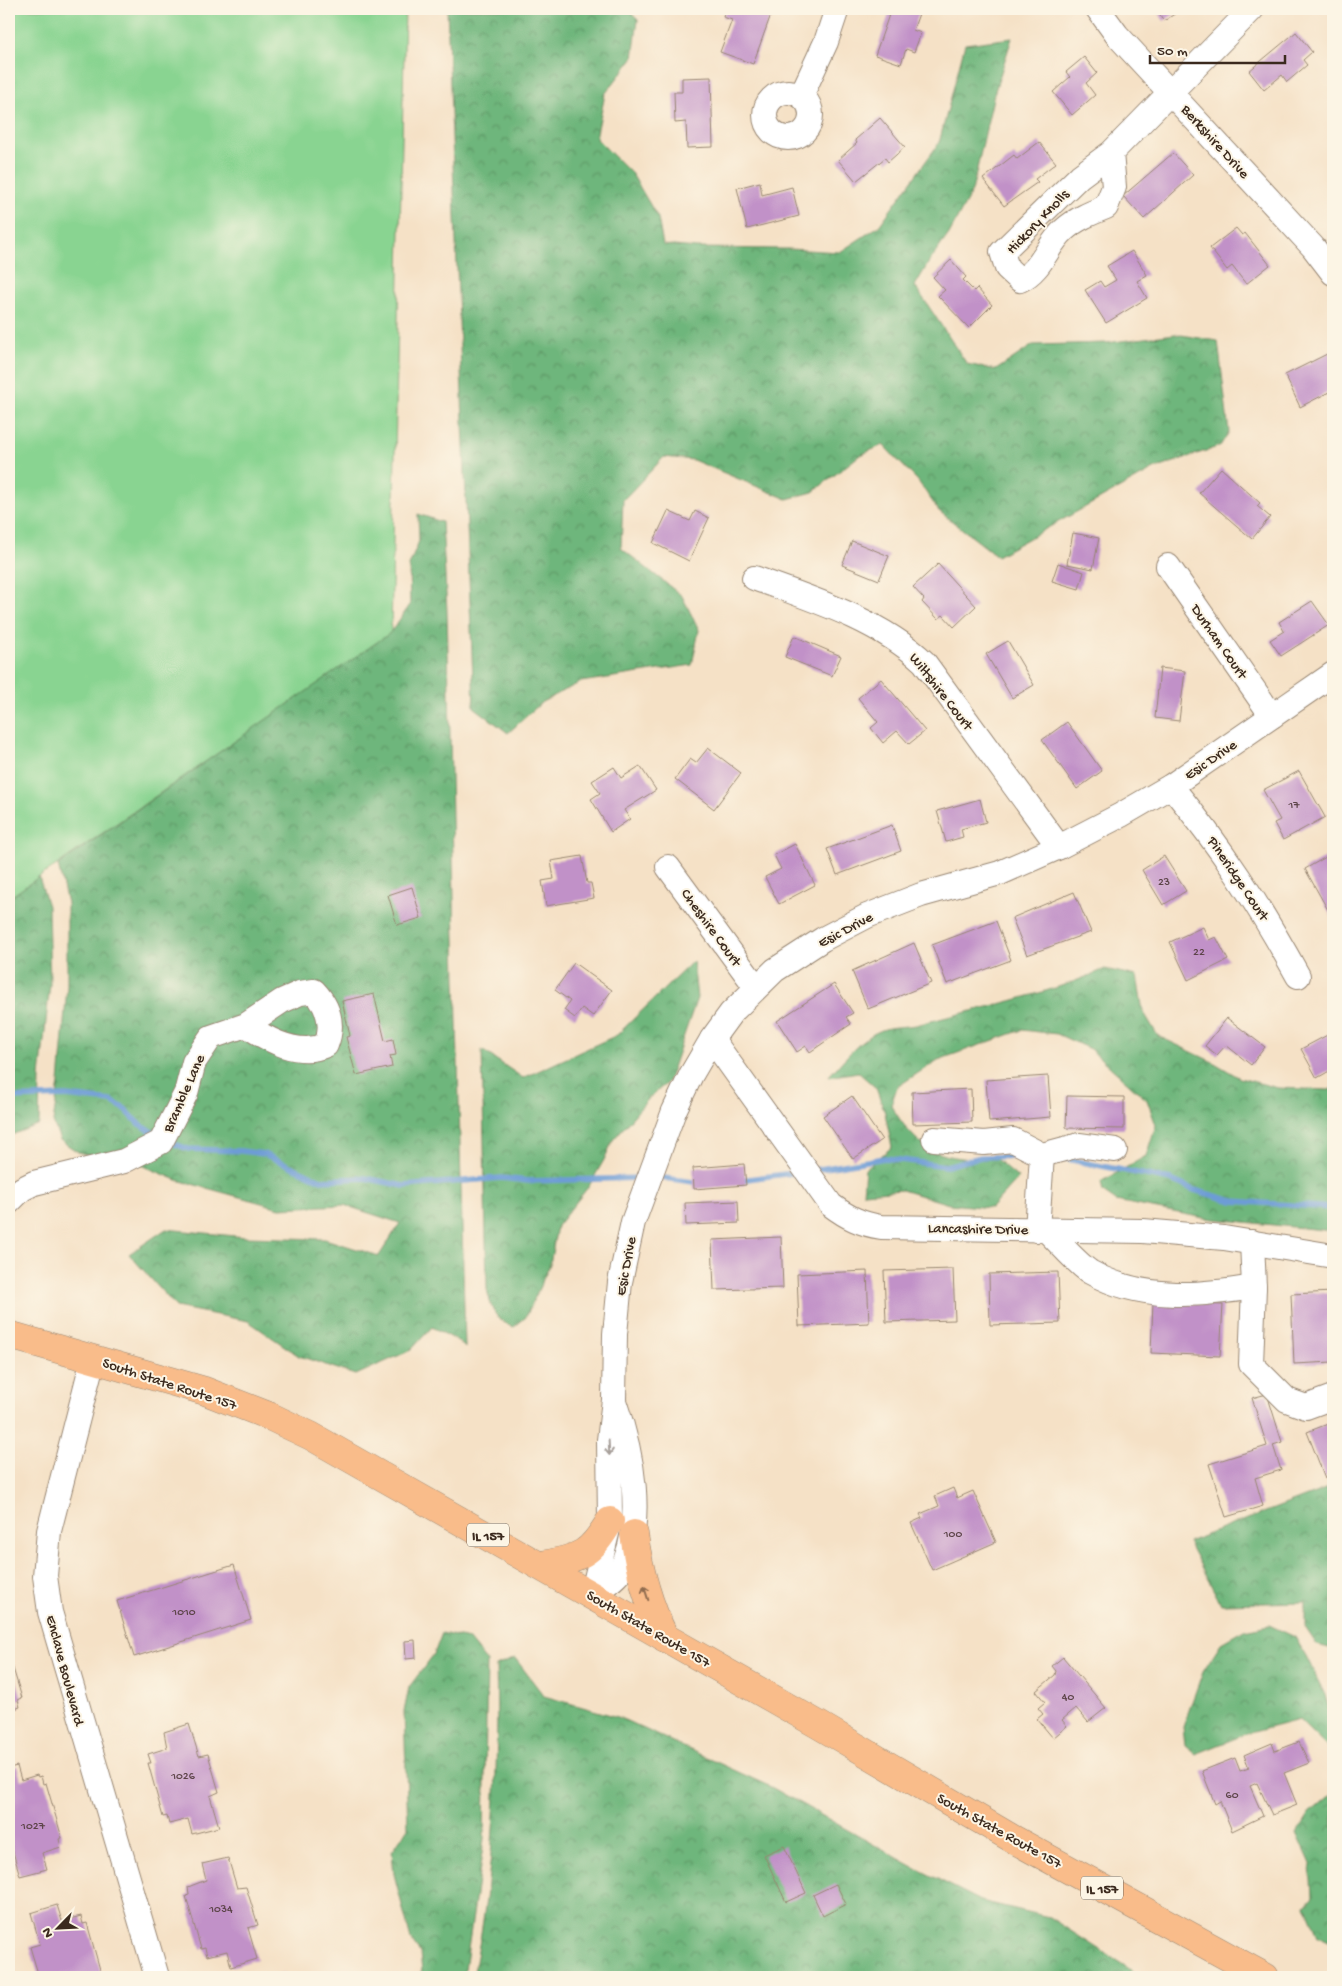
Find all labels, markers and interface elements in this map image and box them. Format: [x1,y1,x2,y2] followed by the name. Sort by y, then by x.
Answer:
[1150,32,1284,64] scale bar
[1157,43,1188,61] text: 50 m
[1176,101,1253,183] street label: Berkshire Drive
[1003,186,1074,258] street label: Hickory Knolls
[1185,600,1252,685] street label: Durham Court
[905,650,977,736] street label: Wiltshire Court
[1181,736,1241,785] street label: Esic Drive
[1287,799,1300,813] house number: 17
[1202,833,1273,926] street label: Pineridge Court
[1158,876,1170,890] house number: 23
[676,886,746,972] street label: Cheshire Court
[815,909,877,953] street label: Esic Drive
[1193,946,1205,960] house number: 22
[159,1052,210,1136] street label: Bramble Lane
[928,1220,1029,1240] street label: Lancashire Drive
[612,1235,642,1297] street label: Esic Drive
[100,1355,240,1415] street label: South State Route 157
[605,1440,614,1456] one-way arrow
[467,1524,509,1546] road number: IL 157
[943,1528,962,1542] house number: 100
[641,1586,650,1602] one-way arrow
[583,1587,714,1673] street label: South State Route 157
[171,1606,196,1620] house number: 1010
[41,1613,88,1729] street label: Enclave Boulevard
[1062,1691,1074,1705] house number: 40
[170,1770,196,1784] house number: 1026
[1226,1789,1239,1803] house number: 60
[933,1790,1066,1874] street label: South State Route 157
[20,1820,46,1834] house number: 1027
[1081,1876,1123,1900] road number: IL 157
[208,1903,233,1917] house number: 1034
[32,1904,82,1954] north arrow
[39,1925,58,1940] text: N

